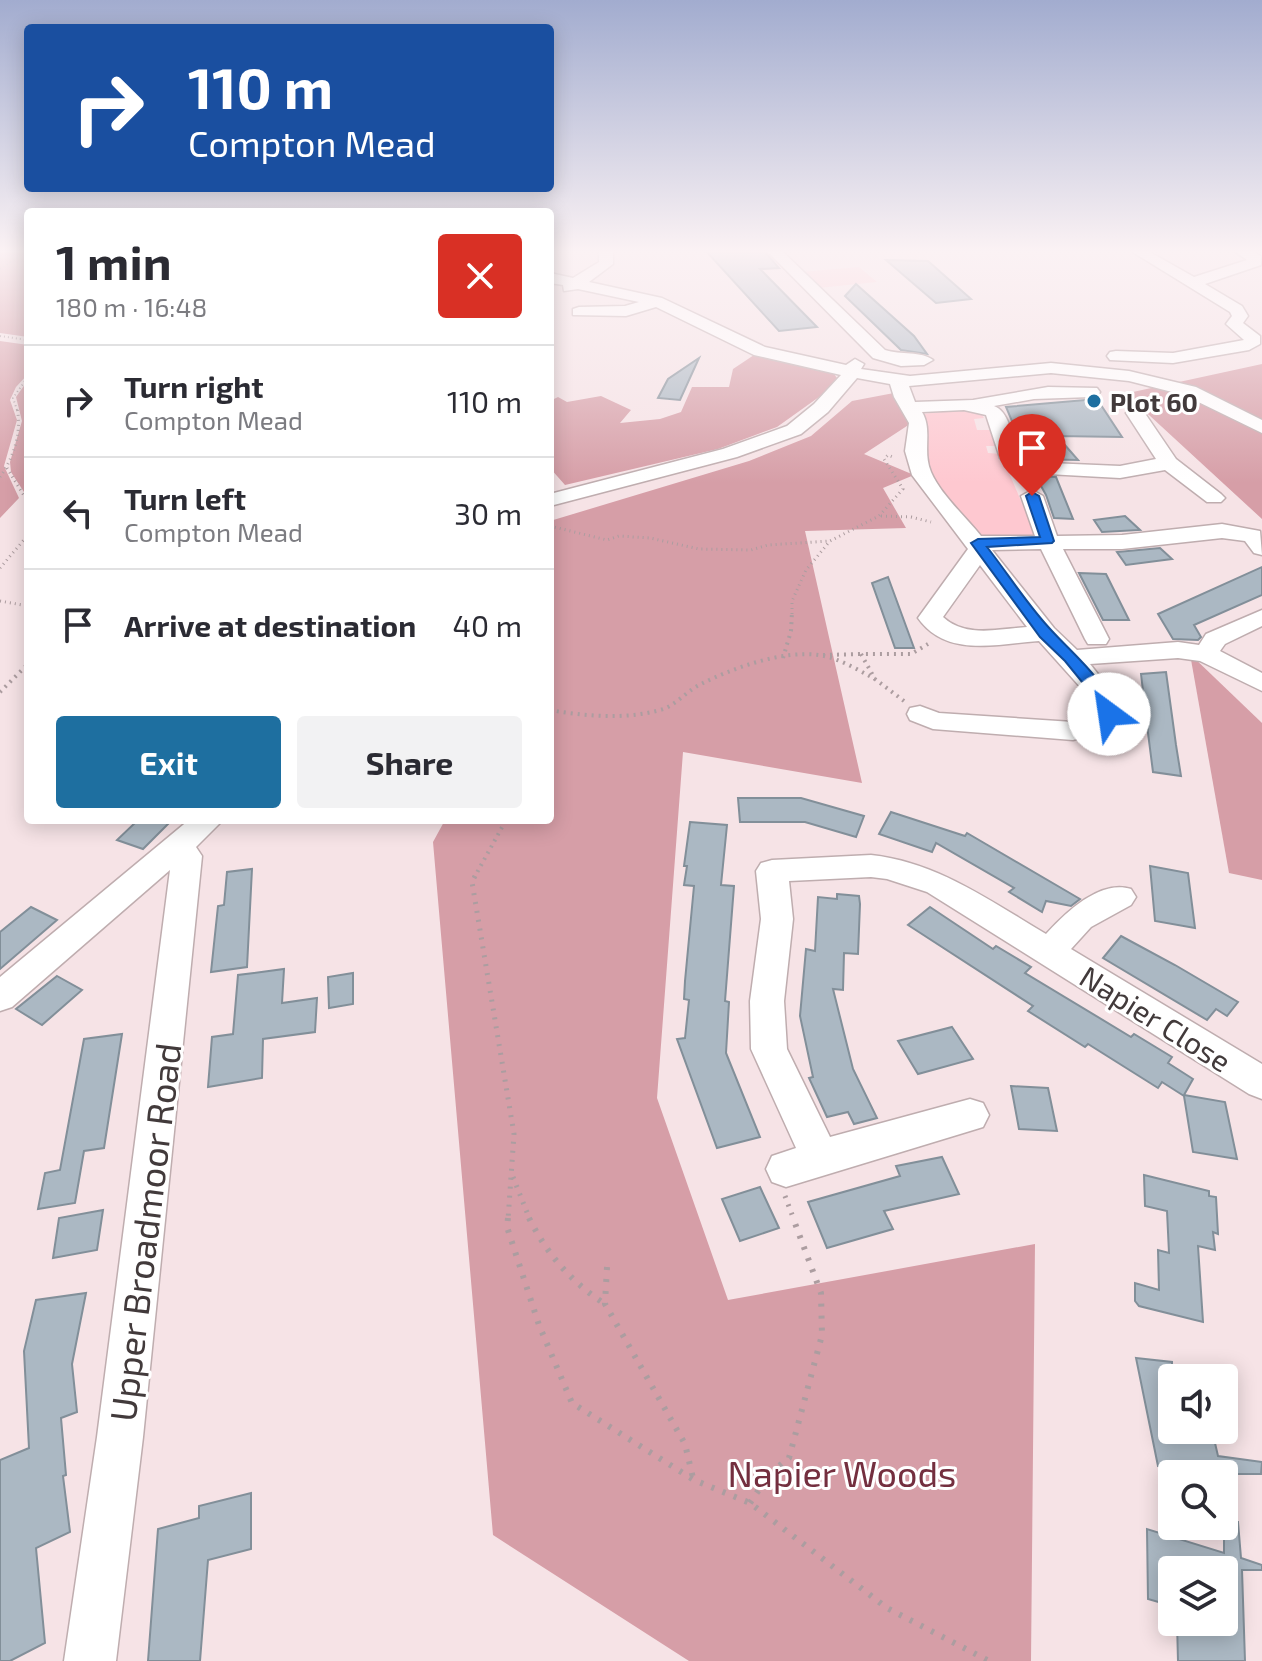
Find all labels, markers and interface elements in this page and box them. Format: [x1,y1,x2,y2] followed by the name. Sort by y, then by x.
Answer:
[188,53,333,120] text: 110 m
[56,56,160,160] icon: right
[188,121,436,164] text: Compton Mead
[56,232,172,290] text: 1 min
[438,234,522,318] button: close
[56,291,207,322] text: 180 m · 16:48
[124,368,264,404] text: Turn right
[56,379,100,423] icon: right
[447,383,522,419] text: 110 m
[1110,386,1198,417] place label: Plot 60
[1085,392,1103,410] marker: Plot 60
[124,404,303,435] text: Compton Mead
[998,414,1066,496] pin
[1010,426,1054,470] icon: arrive
[124,480,246,516] text: Turn left
[56,491,100,535] icon: left
[454,495,522,531] text: 30 m
[124,516,303,547] text: Compton Mead
[56,603,100,647] icon: arrive
[124,607,416,643] text: Arrive at destination
[452,607,522,643] text: 40 m
[1067,672,1151,756] position arrow
[56,716,281,808] button: Exit
[297,716,522,808] button: Share
[1074,957,1238,1079] street label: Napier Close
[99,1040,189,1424] street label: Upper Broadmoor Road
[1158,1364,1238,1636] map controls
[1158,1364,1238,1444] button: sound
[728,1451,956,1494] park label: Napier Woods
[1158,1460,1238,1540] button: search
[1158,1556,1238,1636] button: layers

